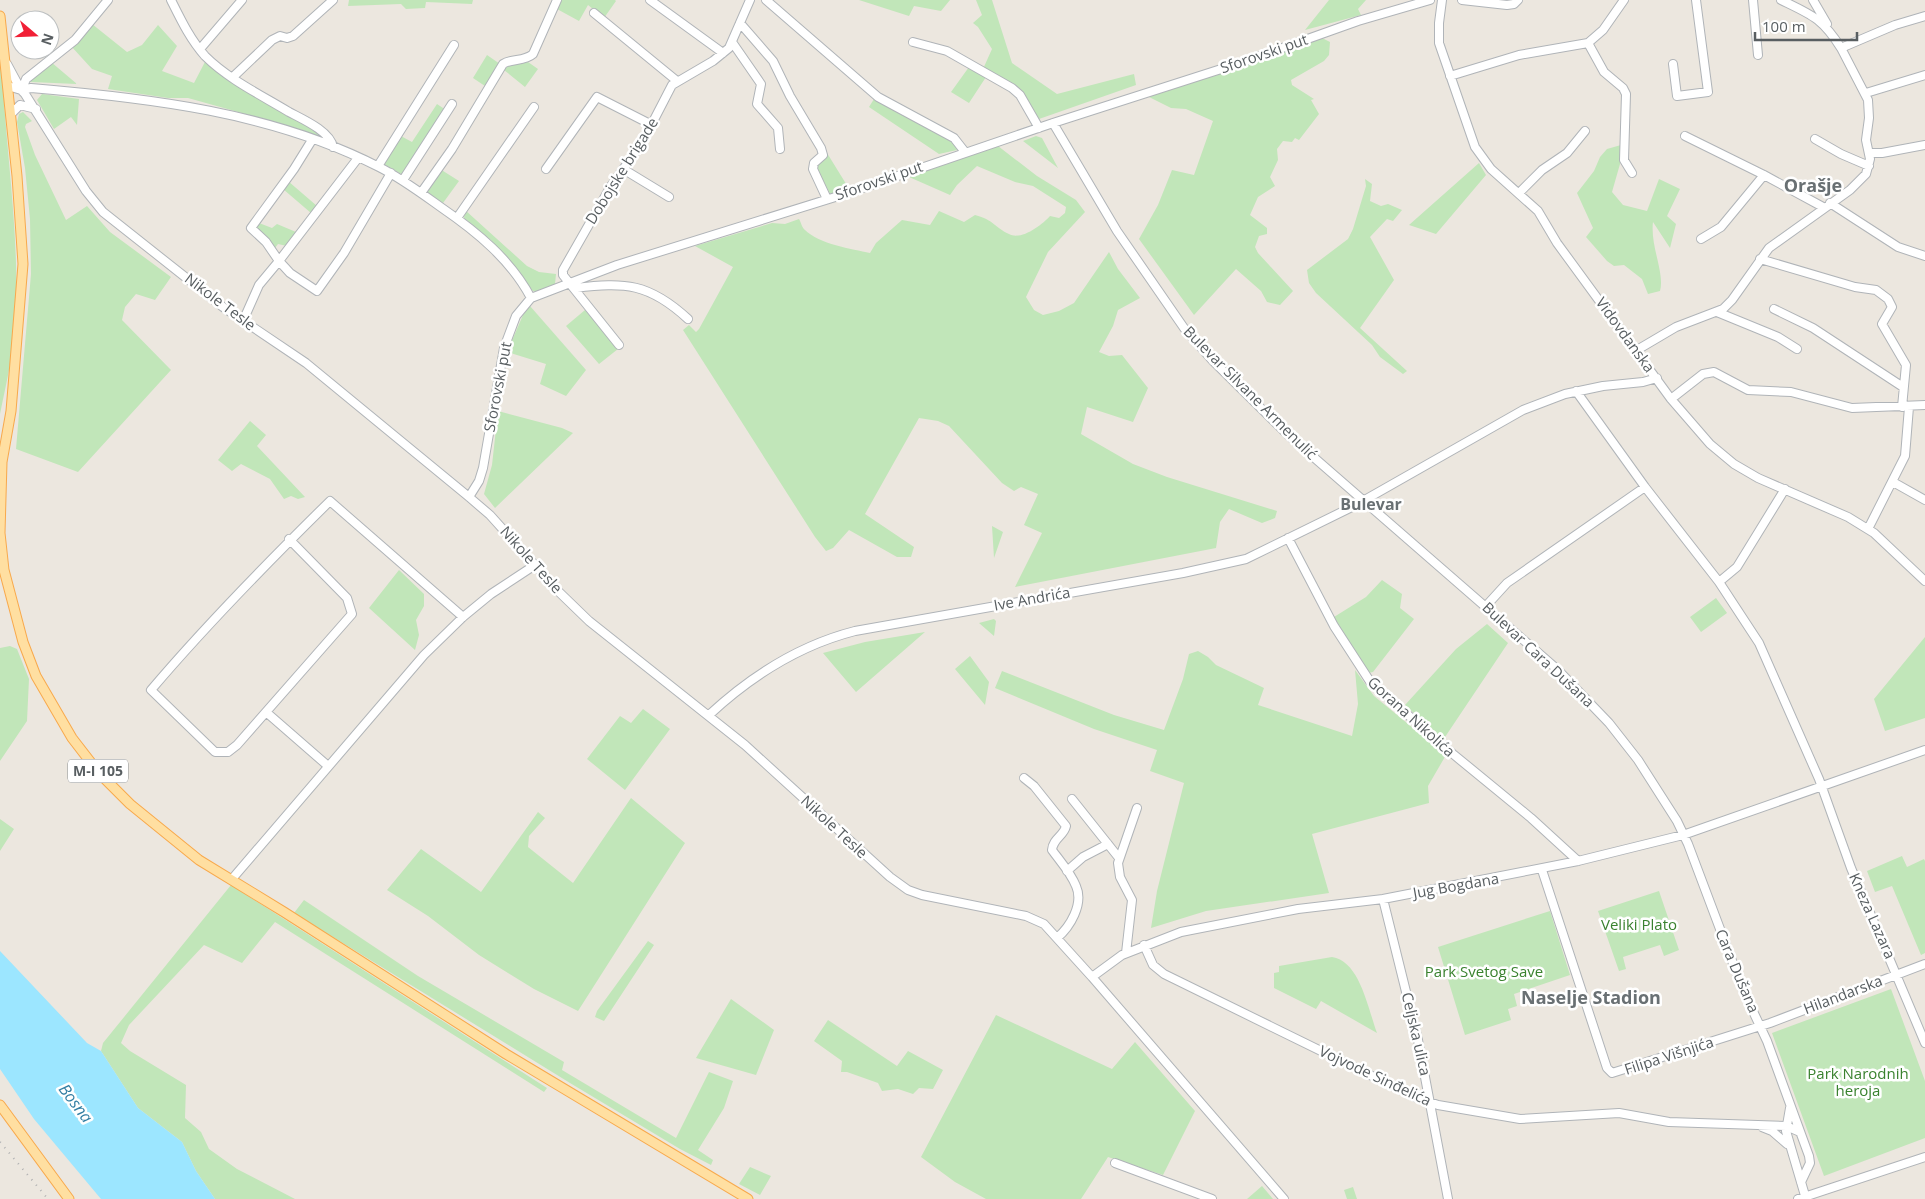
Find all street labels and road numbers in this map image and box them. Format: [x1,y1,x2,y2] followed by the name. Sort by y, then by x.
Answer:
[1217,29,1310,77] street label: Sforovski put
[580,113,662,228] street label: Dobojske brigade
[832,156,925,204] street label: Sforovski put
[181,268,260,335] street label: Nikole Tesle
[1592,293,1660,376] street label: Vidovdanska
[1180,321,1322,463] street label: Bulevar Silvane Armenulić
[478,340,516,434] street label: Sforovski put
[496,521,567,597] street label: Nikole Tesle
[992,581,1072,615] street label: Ive Andrića
[1478,597,1599,711] street label: Bulevar Cara Dušana
[1364,672,1460,761] street label: Gorana Nikolića
[68,759,128,782] road number: M-I 105
[797,790,872,862] street label: Nikole Tesle
[1409,868,1500,903] street label: Jug Bogdana
[1845,869,1901,962] street label: Kneza Lazara
[1711,926,1765,1016] street label: Cara Dušana
[1800,970,1885,1018] street label: Hilandarska
[1398,990,1436,1077] street label: Celjska ulica
[1622,1031,1716,1079] street label: Filipa Višnjića
[1316,1040,1435,1110] street label: Vojvode Sinđelića

